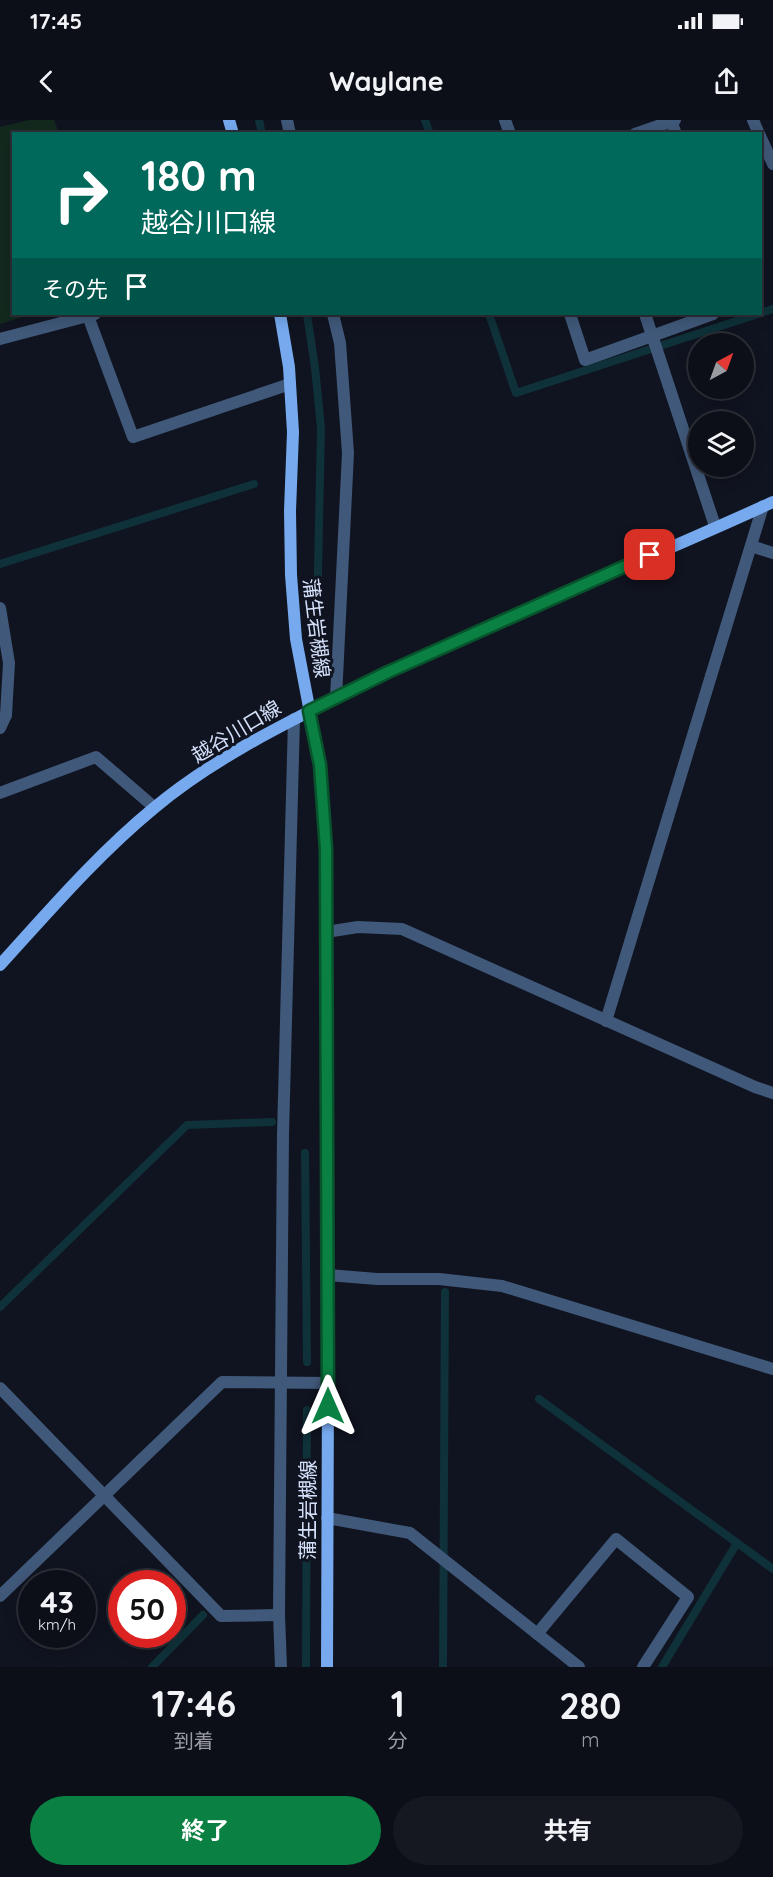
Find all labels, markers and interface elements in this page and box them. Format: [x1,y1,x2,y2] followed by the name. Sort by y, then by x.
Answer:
[30,7,82,35] text: 17:45
[329,64,444,98] text: Waylane
[30,65,63,98] icon: back
[710,65,743,98] icon: share
[141,149,257,202] text: 180 m
[42,156,120,234] icon: right
[141,205,276,239] text: 越谷川口線
[120,270,153,303] icon: arrive
[42,275,108,303] text: その先
[688,333,754,399] north arrow
[688,333,754,477] map controls
[688,411,754,477] button: layers
[624,529,675,580] pin
[633,538,666,571] icon: arrive
[298,577,336,679] street label: 蒲生岩槻線
[187,695,285,767] street label: 越谷川口線
[296,1374,360,1438] position arrow
[295,1460,320,1560] street label: 蒲生岩槻線
[108,1570,186,1648] speed limit sign: 50
[40,1583,74,1621] text: 43
[38,1615,76,1634] text: km/h
[151,1681,236,1726] text: 17:46
[391,1681,405,1726] text: 1
[559,1683,621,1728] text: 280
[581,1727,599,1752] text: m
[174,1728,214,1753] text: 到着
[388,1728,408,1753] text: 分
[30,1796,381,1865] button: 終了
[393,1796,743,1865] button: 共有

